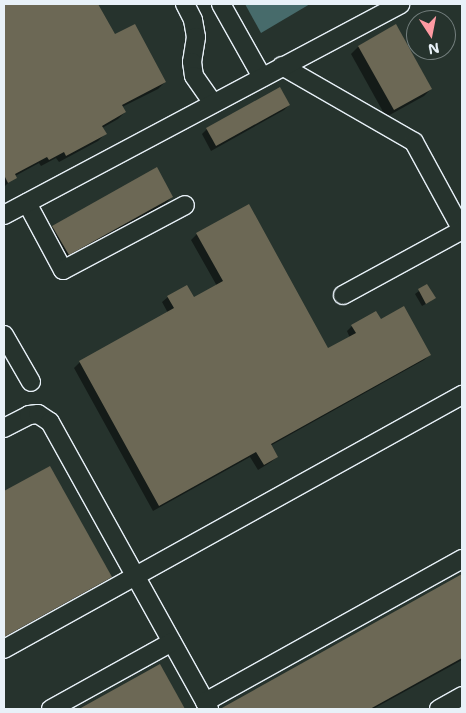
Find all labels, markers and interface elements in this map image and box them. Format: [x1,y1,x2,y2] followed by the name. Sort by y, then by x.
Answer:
[406,10,456,60] north arrow
[427,39,441,59] text: N

